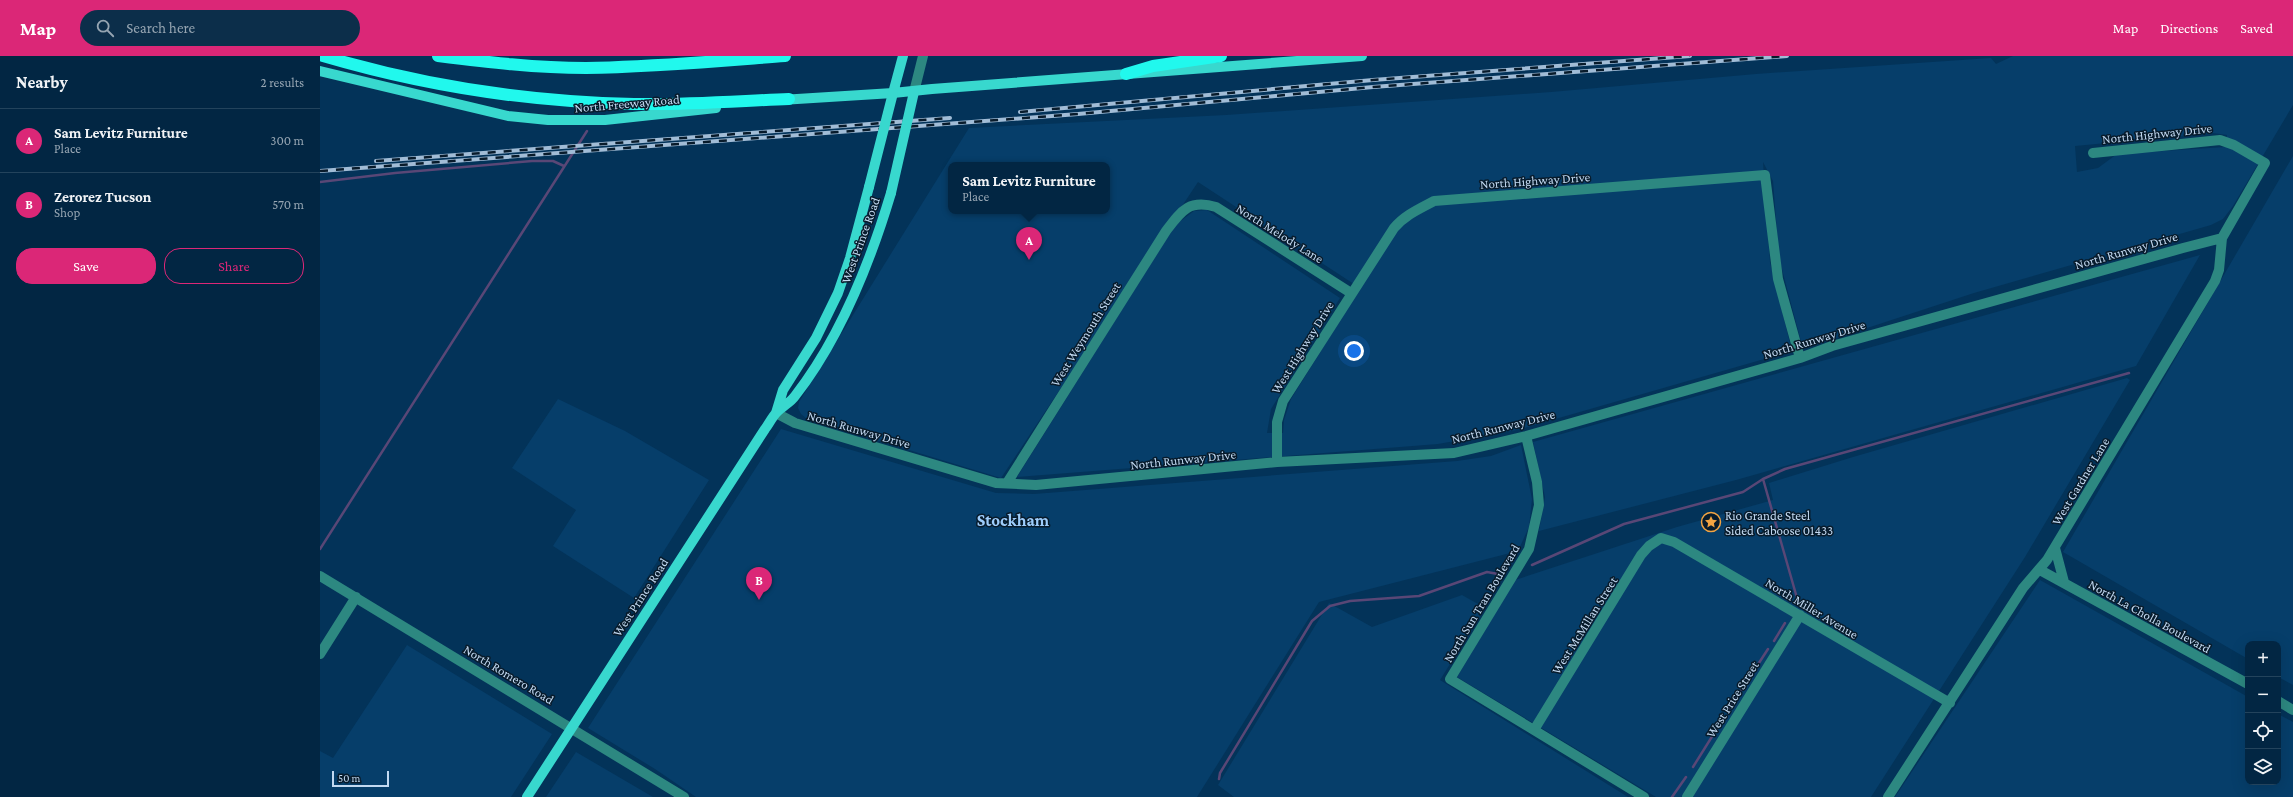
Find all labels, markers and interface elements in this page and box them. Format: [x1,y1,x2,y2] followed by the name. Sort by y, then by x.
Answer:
[80,10,360,46] search box
[94,17,116,39] icon: search
[20,18,56,39] text: Map
[126,20,195,36] text: Search here
[2113,20,2138,36] text: Map
[2160,20,2218,36] text: Directions
[2240,20,2273,36] text: Saved
[16,73,68,92] text: Nearby
[261,75,304,90] text: 2 results
[574,91,680,116] street label: North Freeway Road
[2101,120,2213,147] street label: North Highway Drive
[54,125,188,141] text: Sam Levitz Furniture
[25,133,33,148] text: A
[270,133,304,148] text: 300 m
[54,141,81,156] text: Place
[948,162,1110,214] popup
[1479,169,1591,192] street label: North Highway Drive
[962,173,1096,189] text: Sam Levitz Furniture
[54,189,151,205] text: Zerorez Tucson
[962,189,989,204] text: Place
[838,195,883,285] street label: West Prince Road
[25,197,33,212] text: B
[272,197,304,212] text: 570 m
[1233,201,1326,266] street label: North Melody Lane
[54,205,80,220] text: Shop
[1016,227,1042,260] pin: A
[2073,229,2180,272] street label: North Runway Drive
[16,248,156,284] button: Save
[164,248,304,284] button: Share
[1047,279,1124,389] street label: West Weymouth Street
[1268,298,1337,396] street label: West Highway Drive
[1761,317,1867,362] street label: North Runway Drive
[1344,341,1364,361] your location
[1450,406,1557,447] street label: North Runway Drive
[806,408,912,451] street label: North Runway Drive
[2048,435,2113,528] street label: West Gardner Lane
[1129,446,1237,473] street label: North Runway Drive
[1725,508,1833,538] place label: Rio Grande Steel Sided Caboose 01433
[977,511,1050,530] district label: Stockham
[1700,511,1722,533] place icon: Rio Grande Steel Sided Caboose 01433
[1440,541,1523,665] street label: North Sun Tran Boulevard
[610,555,671,639] street label: West Prince Road
[746,567,772,600] pin: B
[1548,573,1621,677] street label: West McMillan Street
[1763,575,1861,642] street label: North Miller Avenue
[2086,577,2214,656] street label: North La Cholla Boulevard
[2245,641,2281,785] map controls
[2245,641,2281,677] button: +
[461,642,557,707] street label: North Romero Road
[1703,658,1762,740] street label: West Price Street
[2245,677,2281,713] button: −
[2245,713,2281,749] button: locate
[2245,749,2281,785] button: layers
[332,769,389,788] scale bar
[338,772,360,784] text: 50 m

